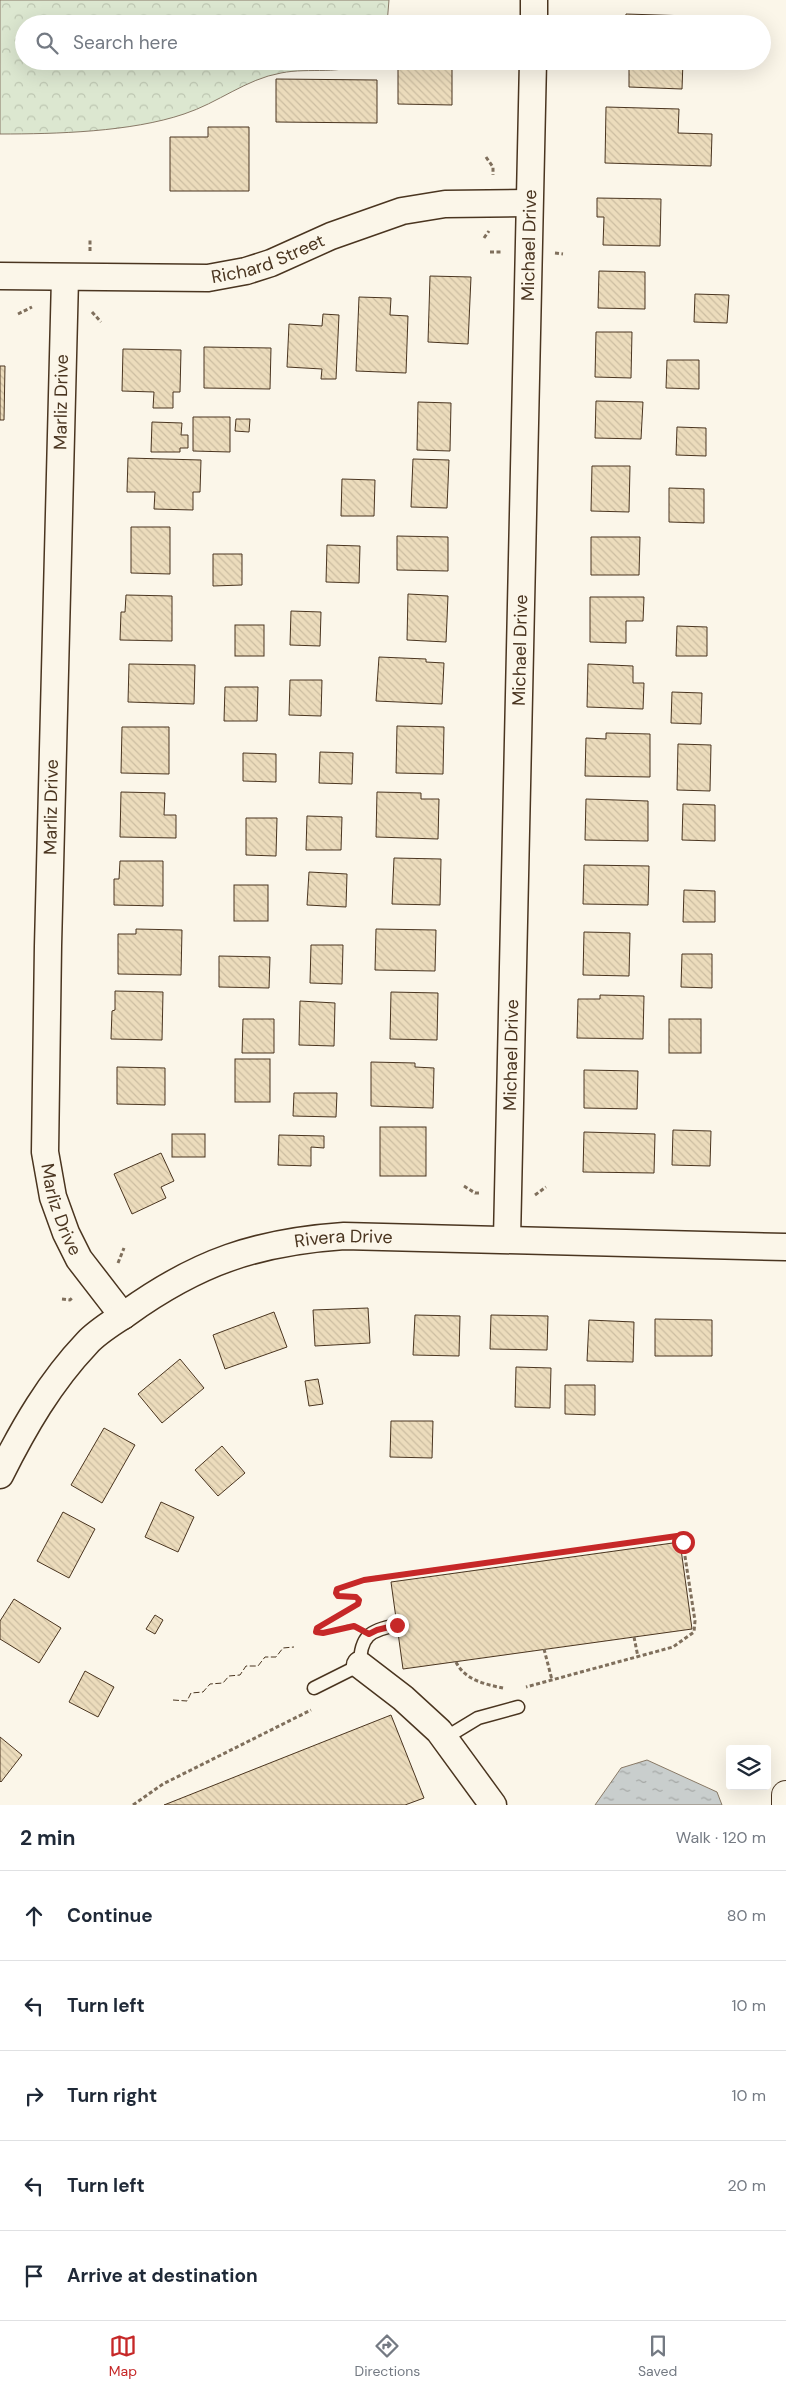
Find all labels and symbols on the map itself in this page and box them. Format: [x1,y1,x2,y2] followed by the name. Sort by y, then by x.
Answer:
[516,189,542,301] street label: Michael Drive
[209,228,328,289] street label: Richard Street
[48,354,74,450] street label: Marliz Drive
[507,594,533,706] street label: Michael Drive
[38,759,64,855] street label: Marliz Drive
[498,999,524,1111] street label: Michael Drive
[35,1162,87,1259] street label: Marliz Drive
[293,1224,393,1253] street label: Rivera Drive
[672,1531,695,1554] route start
[386,1614,409,1637] route end

